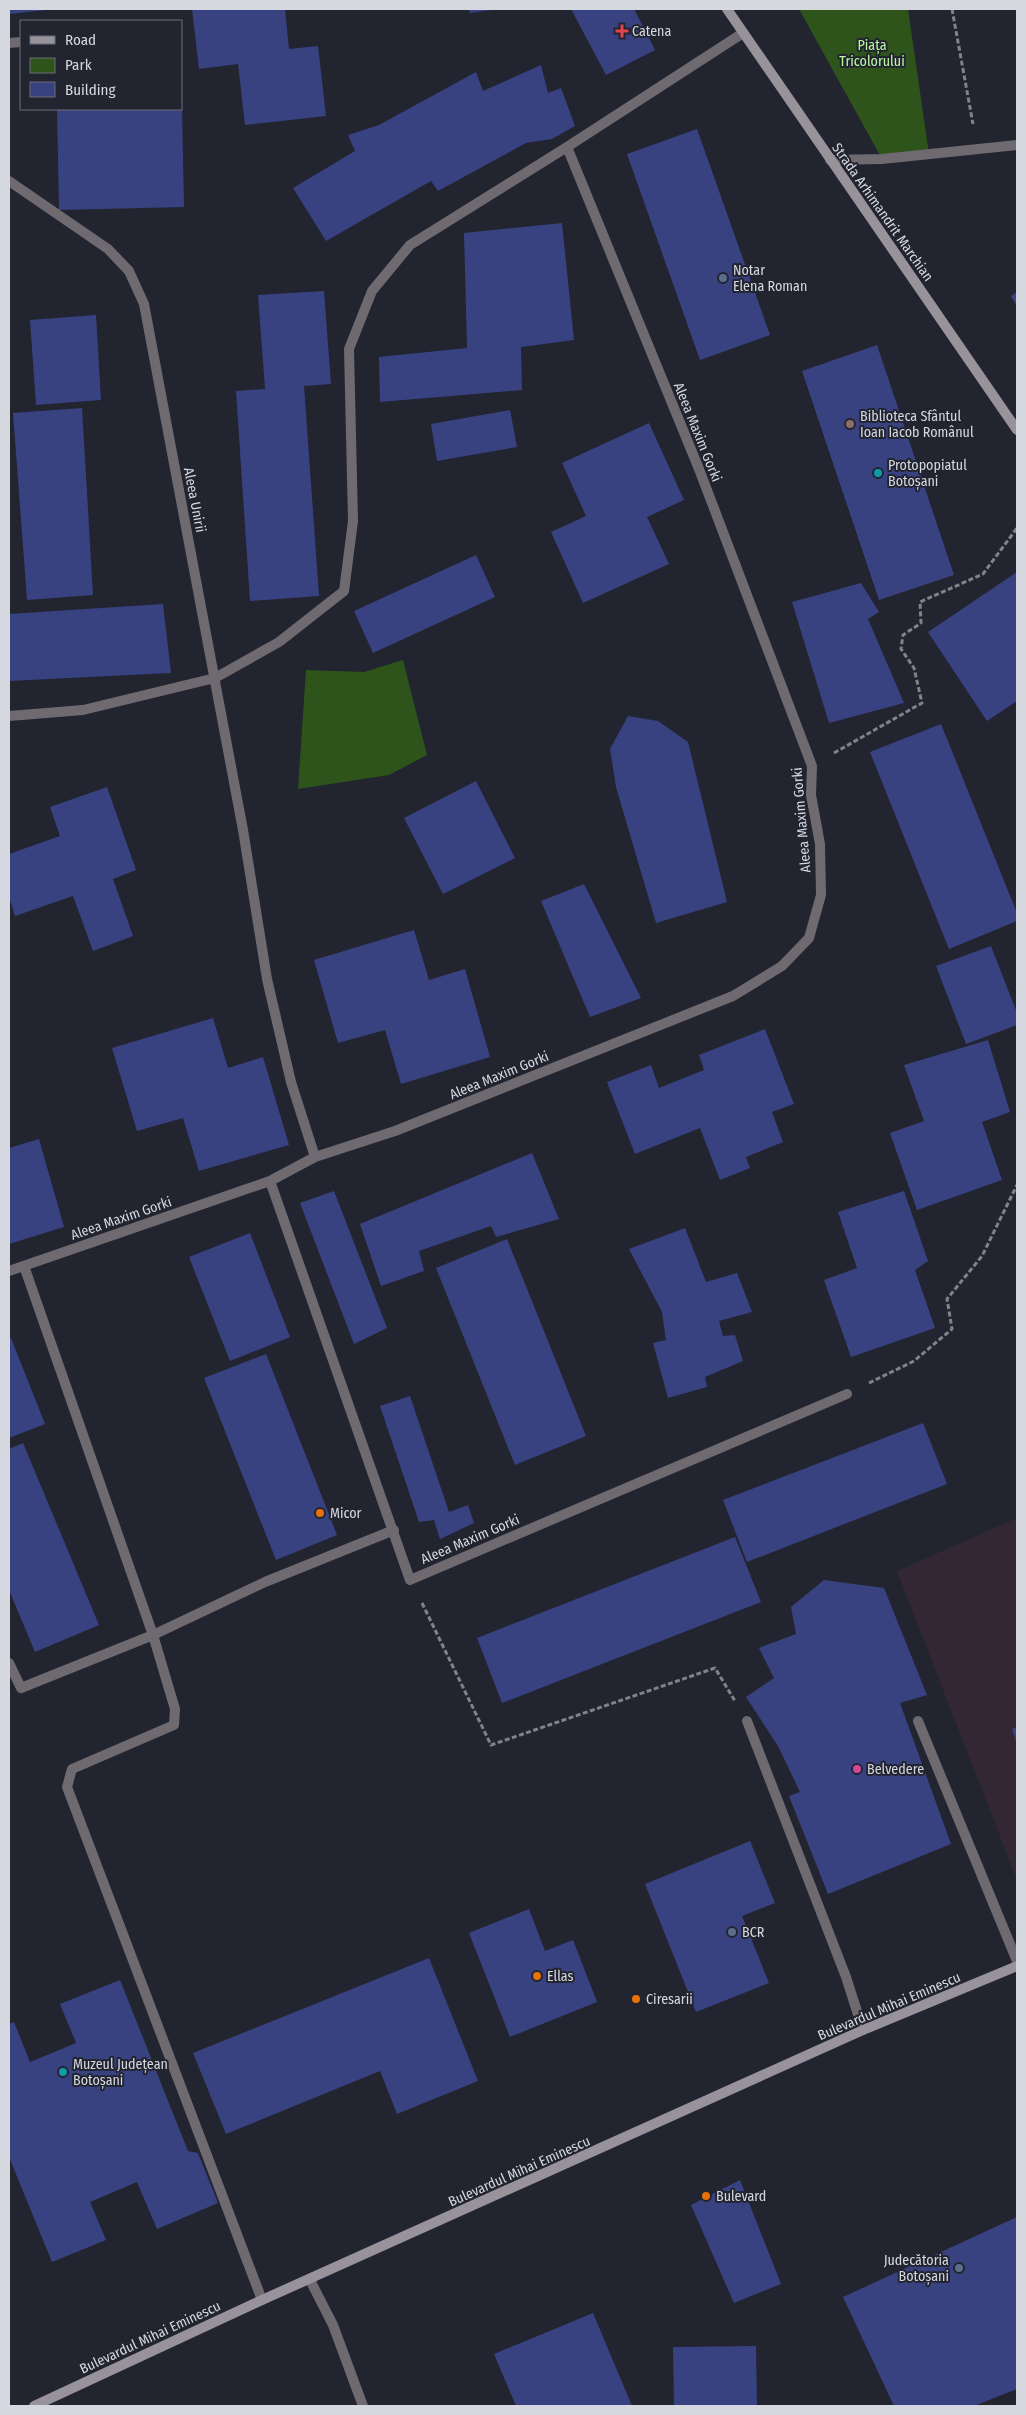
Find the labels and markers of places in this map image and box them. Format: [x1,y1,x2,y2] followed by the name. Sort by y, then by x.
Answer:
[632,23,671,40] place label: Catena
[616,25,628,37] marker: Catena
[733,262,807,295] place label: Notar Elena Roman
[717,272,729,284] marker: Notar Elena Roman
[860,408,974,441] place label: Biblioteca Sfântul Ioan Iacob Românul
[844,418,856,430] marker: Biblioteca Sfântul Ioan Iacob Românul
[888,457,967,491] place label: Protopopiatul Botoșani
[872,467,884,479] marker: Protopopiatul Botoșani
[330,1505,362,1522] place label: Micor
[314,1507,326,1519] marker: Micor
[867,1761,924,1778] place label: Belvedere
[851,1763,863,1775] marker: Belvedere
[742,1924,765,1941] place label: BCR
[726,1926,738,1938] marker: BCR
[547,1968,574,1985] place label: Ellas
[531,1970,543,1982] marker: Ellas
[646,1991,693,2008] place label: Ciresarii
[630,1993,642,2005] marker: Ciresarii
[73,2056,168,2090] place label: Muzeul Județean Botoșani
[57,2066,69,2078] marker: Muzeul Județean Botoșani
[716,2188,766,2205] place label: Bulevard
[700,2190,712,2202] marker: Bulevard
[884,2252,949,2286] place label: Judecătoria Botoșani
[953,2262,965,2274] marker: Judecătoria Botoșani

